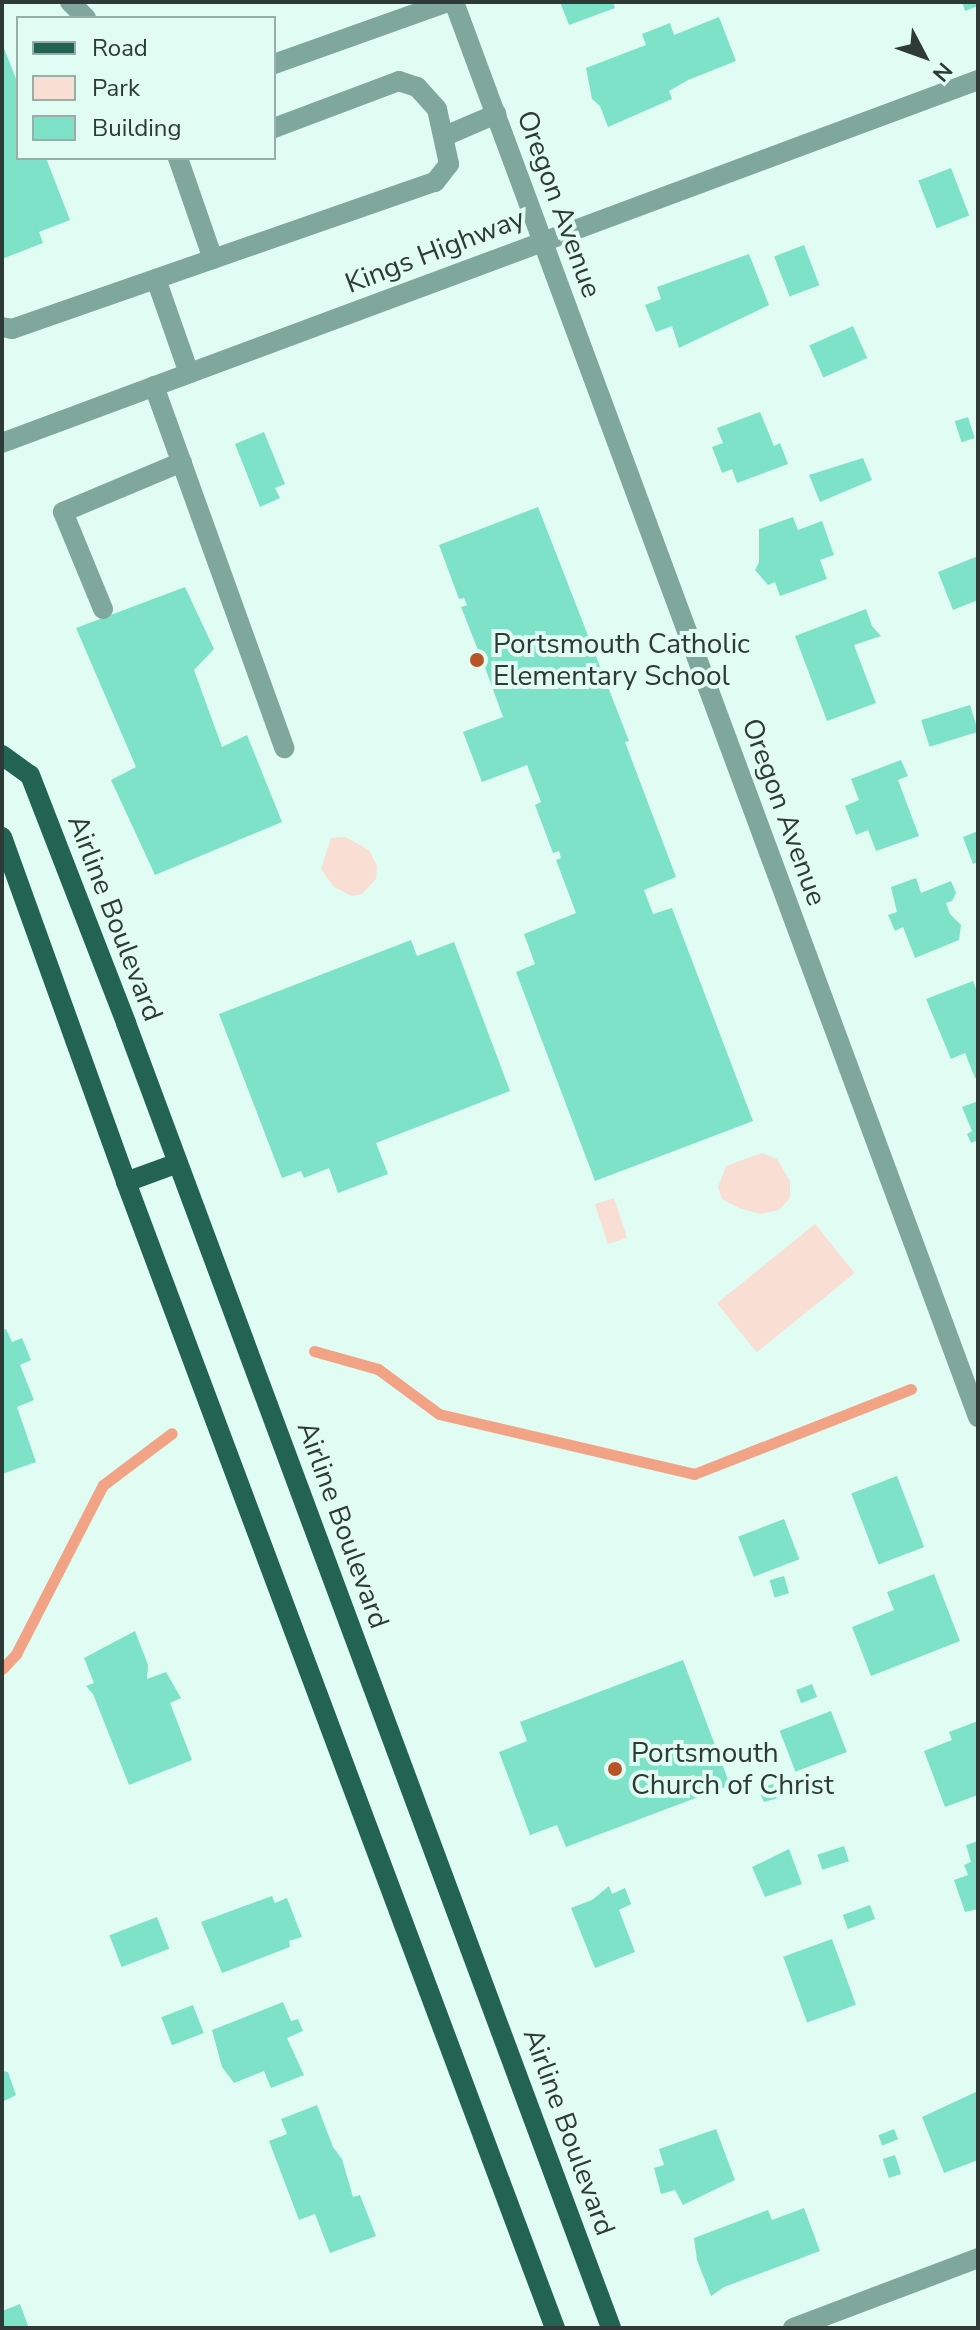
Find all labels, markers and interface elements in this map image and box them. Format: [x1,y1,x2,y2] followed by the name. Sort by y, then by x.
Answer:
[16,16,276,160] legend
[884,16,964,96] north arrow
[92,32,148,64] text: Road
[925,56,959,88] text: N
[92,72,140,104] text: Park
[510,106,608,302] street label: Oregon Avenue
[92,112,182,144] text: Building
[341,201,529,301] street label: Kings Highway
[493,627,750,693] place label: Portsmouth Catholic Elementary School
[468,651,486,669] marker: Portsmouth Catholic Elementary School
[735,714,833,910] street label: Oregon Avenue
[60,810,170,1026] street label: Airline Boulevard
[290,1417,396,1633] street label: Airline Boulevard
[631,1736,834,1802] place label: Portsmouth Church of Christ
[606,1760,624,1778] marker: Portsmouth Church of Christ
[516,2024,622,2240] street label: Airline Boulevard

